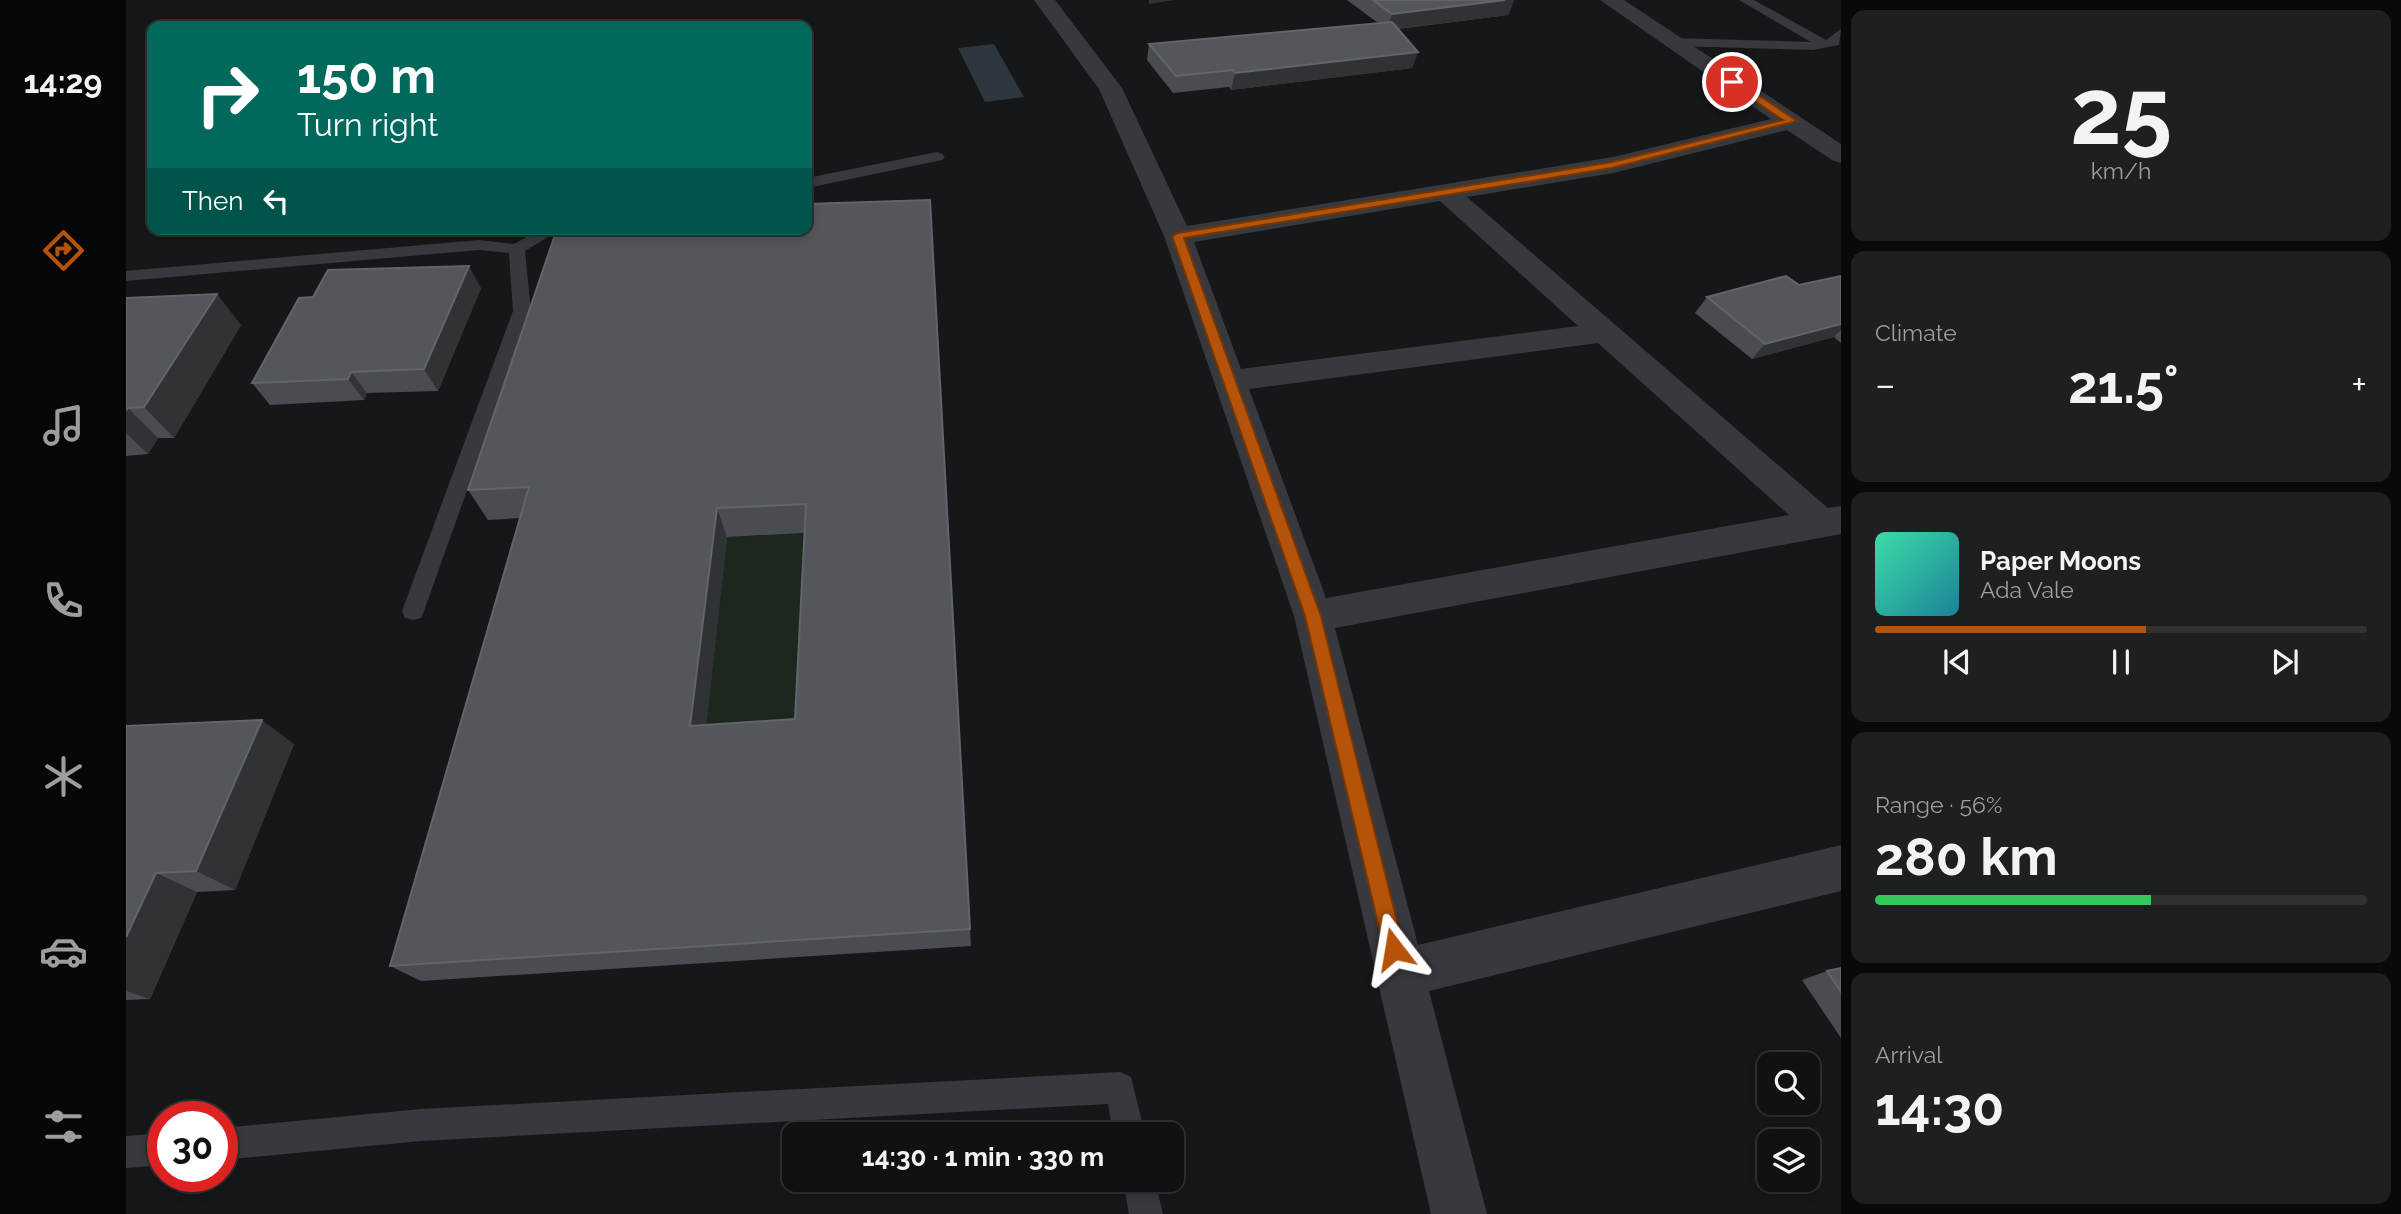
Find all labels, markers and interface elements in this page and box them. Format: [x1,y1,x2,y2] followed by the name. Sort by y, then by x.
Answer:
[297,47,436,104] text: 150 m
[182,49,273,140] icon: right
[1702,52,1762,112] pin
[2070,58,2172,165] text: 25
[24,63,102,100] text: 14:29
[1713,63,1751,101] icon: arrive
[297,106,438,143] text: Turn right
[2091,157,2151,184] text: km/h
[257,182,295,220] icon: left
[182,186,243,216] text: Then
[39,226,88,275] icon: directions
[1875,319,1957,346] text: Climate
[2068,354,2179,415] text: 21.5°
[1875,362,1895,407] text: −
[2351,362,2367,407] text: +
[39,401,88,450] icon: music
[1980,546,2141,576] text: Paper Moons
[39,576,88,625] icon: phone
[1980,576,2074,603] text: Ada Vale
[1938,643,1976,681] icon: previous
[2102,643,2140,681] icon: pause
[2266,643,2304,681] icon: next
[39,752,88,801] icon: climate
[1875,791,2002,818] text: Range · 56%
[1875,826,2058,887] text: 280 km
[1357,912,1431,986] position arrow
[39,927,88,976] icon: car
[1875,1041,1942,1068] text: Arrival
[1757,1052,1820,1192] map controls
[1757,1052,1820,1115] button: search
[1875,1076,2004,1137] text: 14:30
[147,1101,238,1192] speed limit sign: 30
[39,1102,88,1151] icon: filters
[1757,1129,1820,1192] button: layers
[862,1142,1104,1172] text: 14:30 · 1 min · 330 m

